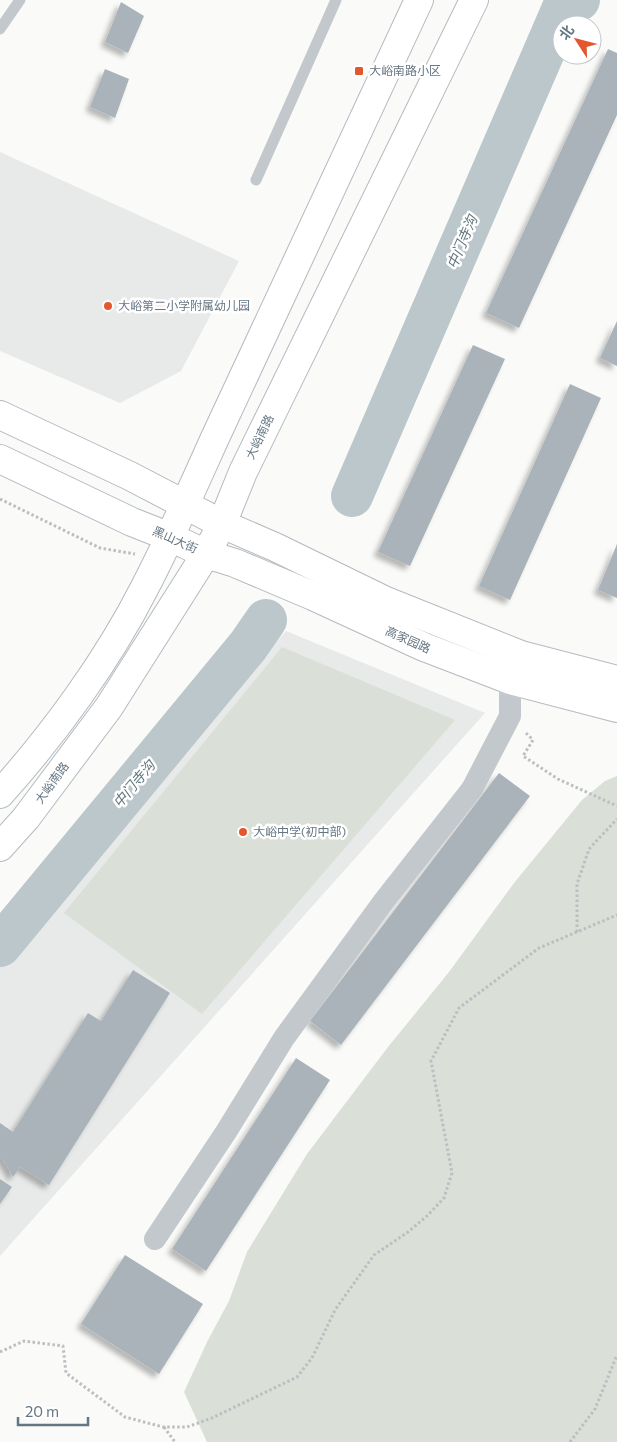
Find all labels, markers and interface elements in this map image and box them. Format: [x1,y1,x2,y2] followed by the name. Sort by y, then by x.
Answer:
[552,15,602,65] north arrow
[555,21,577,43] text: 北
[369,63,441,77] place label: 大峪南路小区
[353,65,365,77] marker: 大峪南路小区
[443,211,481,271] water label: 中门寺沟
[118,298,250,312] place label: 大峪第二小学附属幼儿园
[102,300,114,312] marker: 大峪第二小学附属幼儿园
[242,412,276,461] street label: 大峪南路
[151,523,200,555] street label: 黑山大街
[384,623,433,655] street label: 高家园路
[109,755,159,811] water label: 中门寺沟
[31,759,71,806] street label: 大峪南路
[253,824,346,838] place label: 大峪中学(初中部)
[237,826,249,838] marker: 大峪中学(初中部)
[18,1394,88,1426] scale bar
[25,1402,59,1420] text: 20 m

